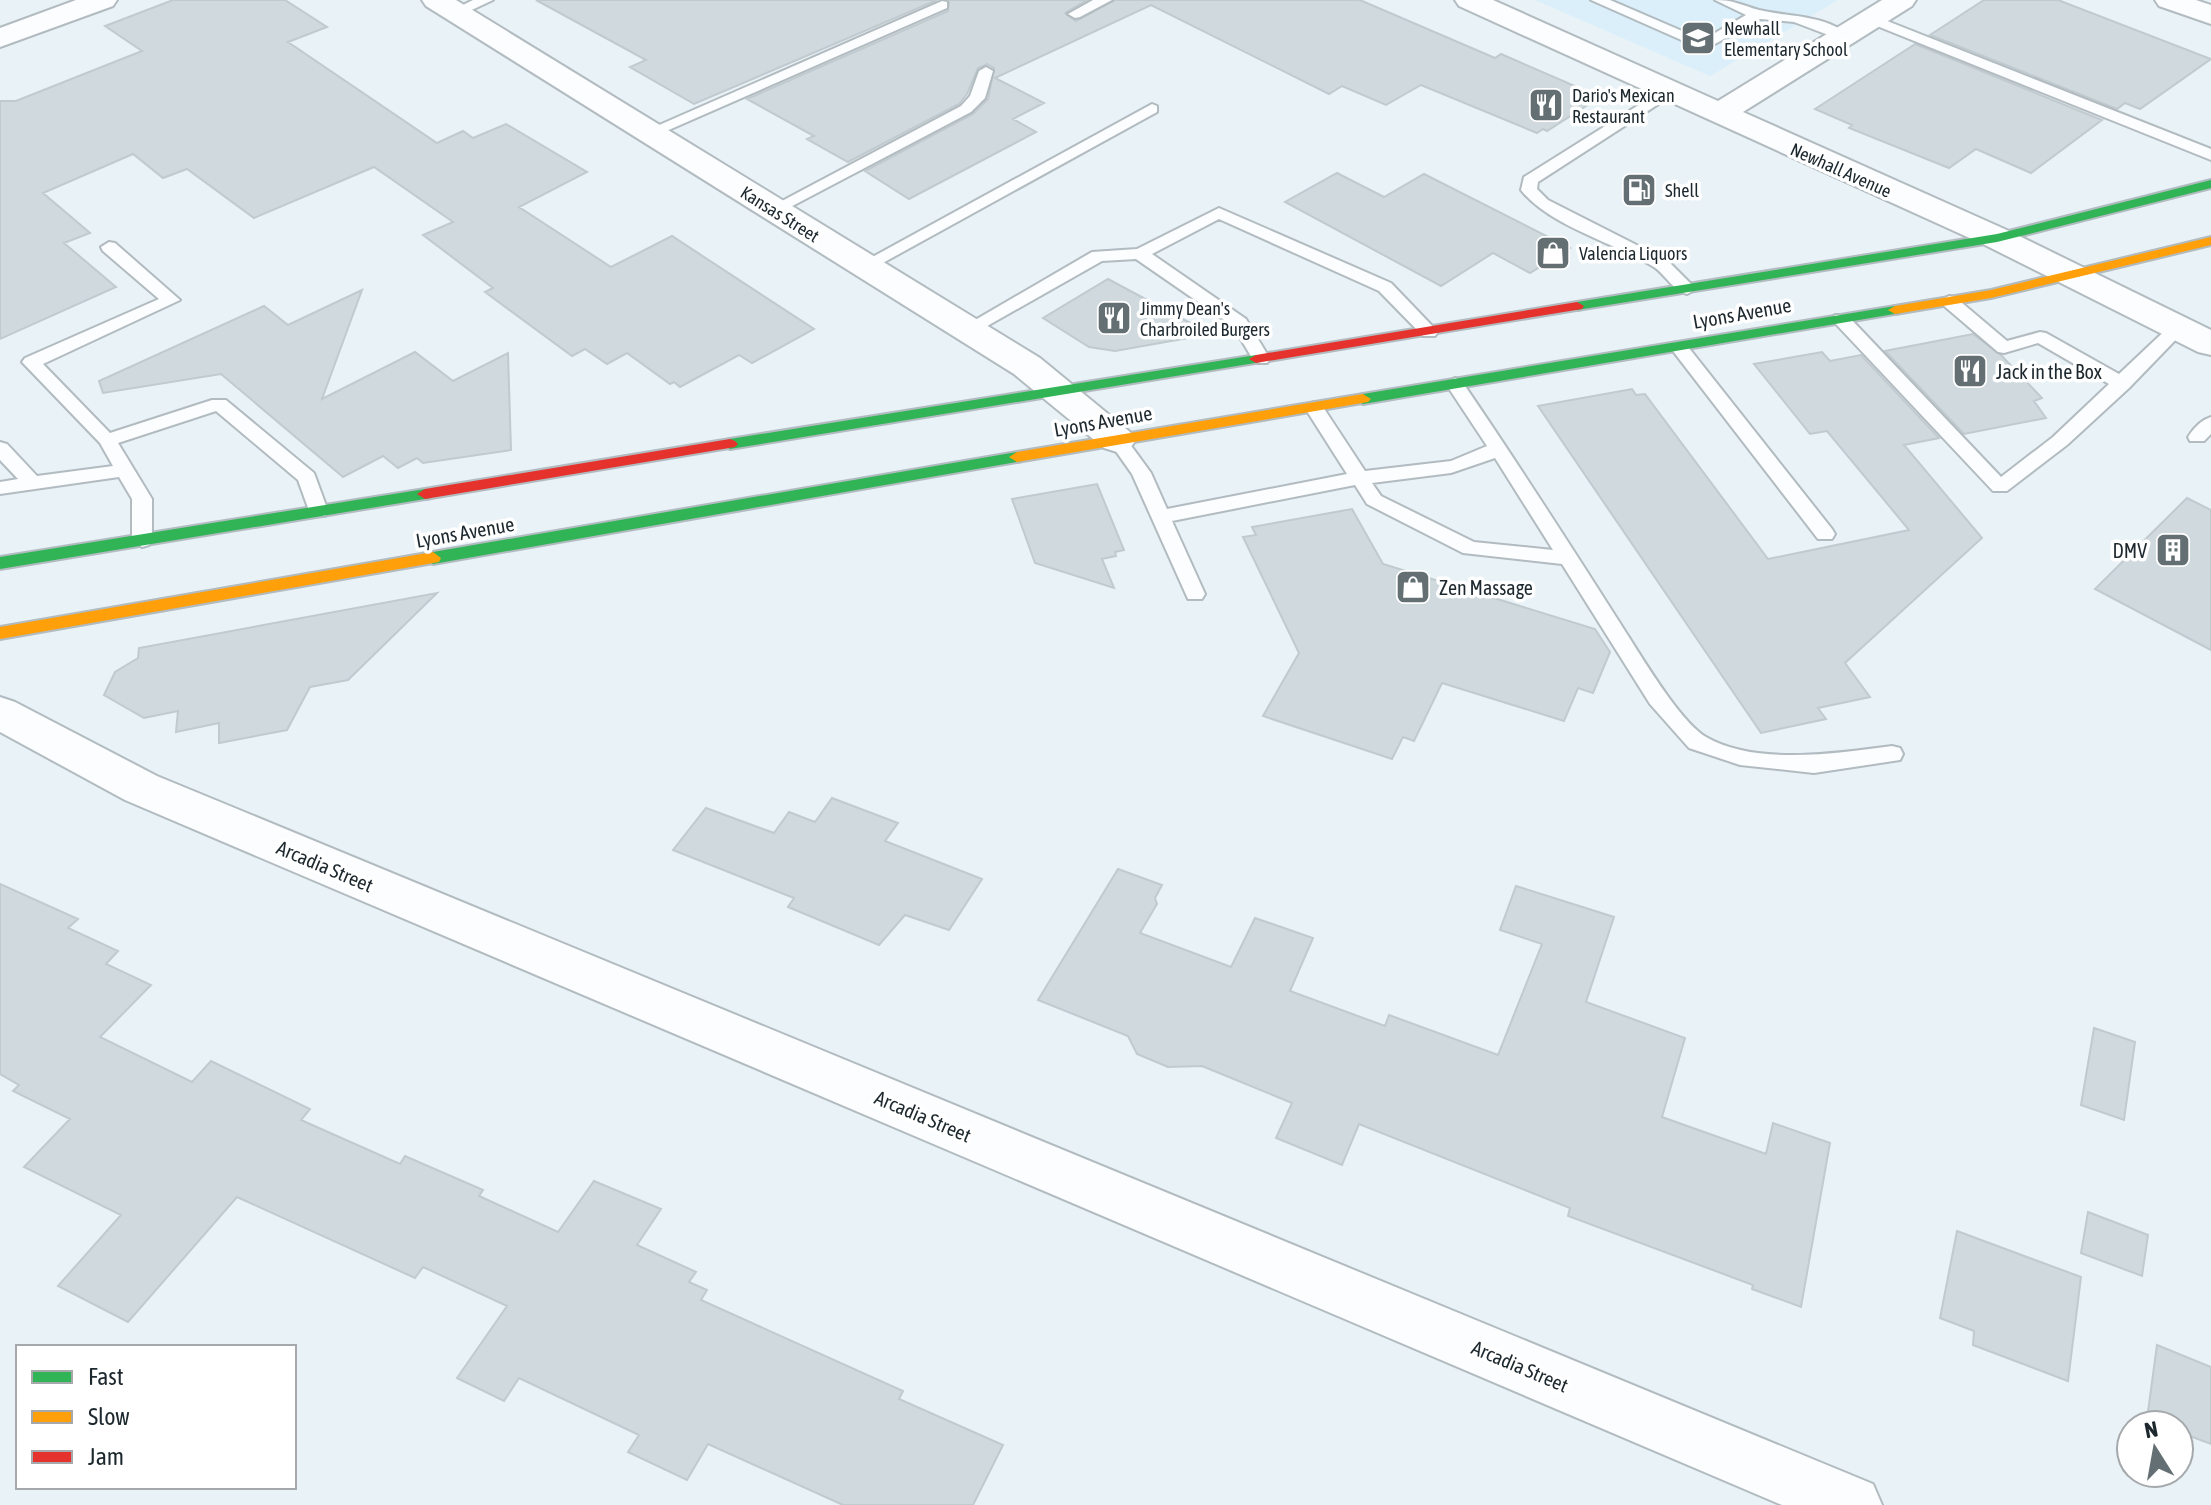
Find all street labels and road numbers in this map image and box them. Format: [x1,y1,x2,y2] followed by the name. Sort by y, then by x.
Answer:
[1787,138,1895,202] street label: Newhall Avenue
[737,182,823,246] street label: Kansas Street
[1691,293,1793,333] street label: Lyons Avenue
[1052,401,1154,441] street label: Lyons Avenue
[414,512,516,552] street label: Lyons Avenue
[273,835,377,897] street label: Arcadia Street
[871,1085,975,1147] street label: Arcadia Street
[1468,1335,1572,1397] street label: Arcadia Street

